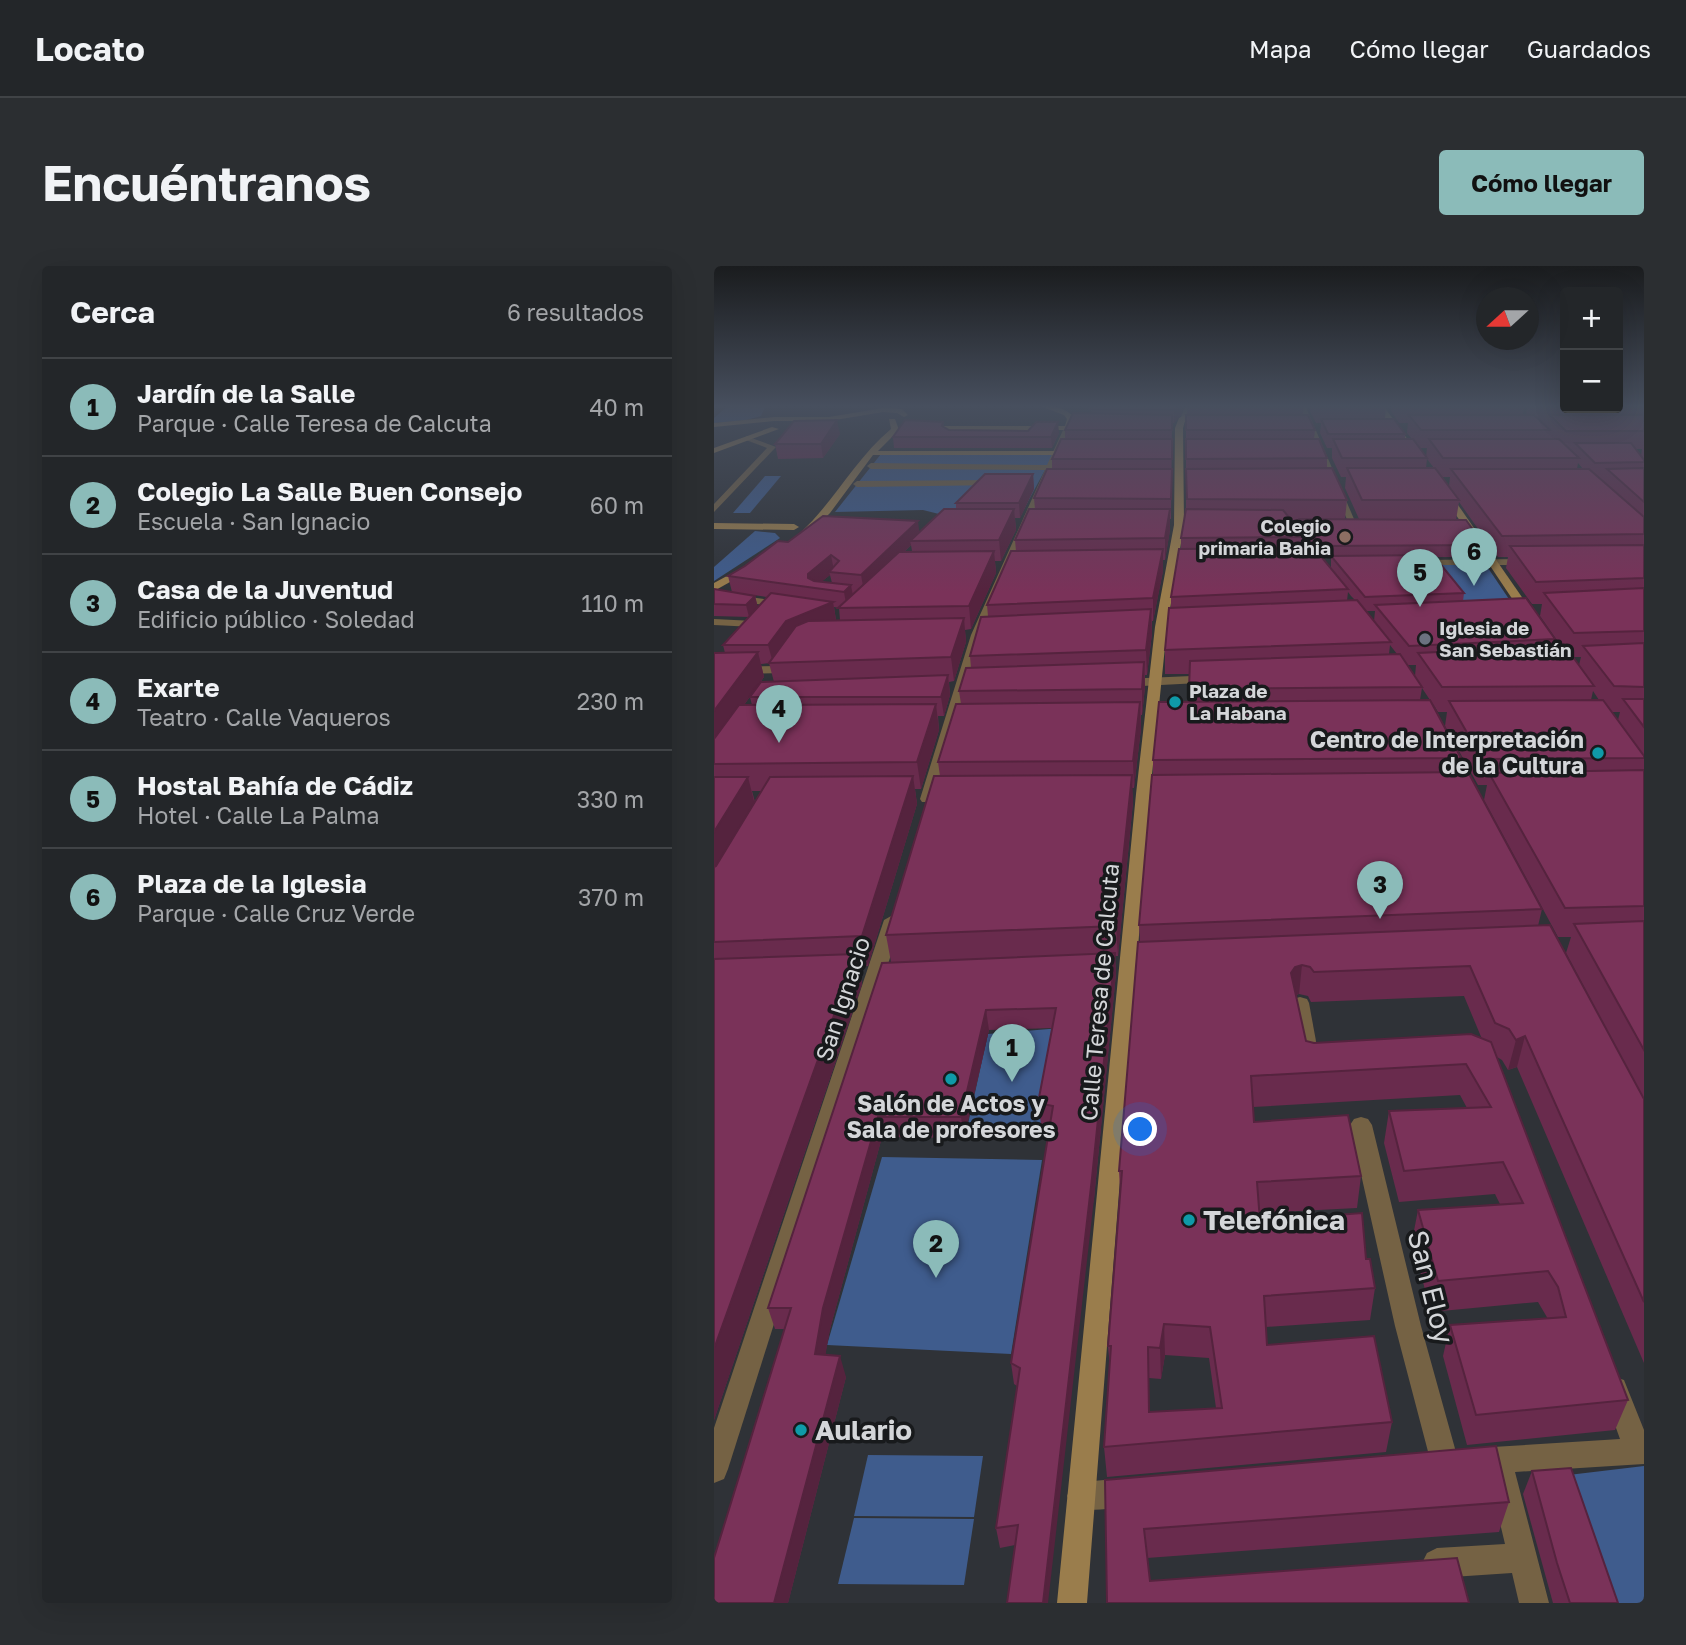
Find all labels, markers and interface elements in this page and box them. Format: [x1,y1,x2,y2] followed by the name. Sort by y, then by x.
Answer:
[35,29,145,68] text: Locato
[1249,34,1312,63] text: Mapa
[1350,34,1489,63] text: Cómo llegar
[1527,34,1651,63] text: Guardados
[1439,150,1644,215] button: Cómo llegar
[42,153,371,212] text: Encuéntranos
[1476,287,1539,350] north arrow
[1560,287,1623,413] map controls
[1560,287,1623,350] button: +
[70,294,155,330] text: Cerca
[507,298,644,326] text: 6 resultados
[1560,350,1623,413] button: −
[137,378,355,409] text: Jardín de la Salle
[87,393,99,421] text: 1
[590,393,644,421] text: 40 m
[137,409,492,437] text: Parque · Calle Teresa de Calcuta
[137,476,522,507] text: Colegio La Salle Buen Consejo
[86,491,100,519] text: 2
[590,491,644,519] text: 60 m
[137,507,370,535] text: Escuela · San Ignacio
[1199,514,1331,559] place label: Colegio primaria Bahia
[1451,528,1497,586] pin: 6
[1337,529,1353,545] marker: Colegio primaria Bahia
[1397,549,1443,607] pin: 5
[137,574,393,605] text: Casa de la Juventud
[86,589,100,617] text: 3
[581,589,644,617] text: 110 m
[137,605,415,633] text: Edificio público · Soledad
[1439,616,1572,661] place label: Iglesia de San Sebastián
[1417,631,1433,647] marker: Iglesia de San Sebastián
[137,672,220,703] text: Exarte
[1189,679,1286,724] place label: Plaza de La Habana
[756,685,802,743] pin: 4
[86,687,100,715] text: 4
[577,687,644,715] text: 230 m
[1167,694,1183,710] marker: Plaza de La Habana
[137,703,391,731] text: Teatro · Calle Vaqueros
[1310,725,1584,779] place label: Centro de Interpretación de la Cultura
[1590,745,1606,761] marker: Centro de Interpretación de la Cultura
[137,770,413,801] text: Hostal Bahía de Cádiz
[86,785,100,813] text: 5
[577,785,644,813] text: 330 m
[137,801,379,829] text: Hotel · Calle La Palma
[1357,861,1403,919] pin: 3
[1074,862,1124,1122] street label: Calle Teresa de Calcuta
[137,868,367,899] text: Plaza de la Iglesia
[86,883,100,911] text: 6
[578,883,644,911] text: 370 m
[137,899,415,927] text: Parque · Calle Cruz Verde
[809,933,875,1064] street label: San Ignacio
[989,1024,1035,1082] pin: 1
[943,1071,959,1087] marker: Salón de Actos y Sala de profesores
[846,1089,1056,1143] place label: Salón de Actos y Sala de profesores
[1123,1112,1157,1146] your location
[1203,1203,1345,1236] place label: Telefónica
[1181,1212,1197,1228] marker: Telefónica
[913,1220,959,1278] pin: 2
[1401,1227,1462,1347] street label: San Eloy
[815,1413,912,1446] place label: Aulario
[793,1422,809,1438] marker: Aulario

